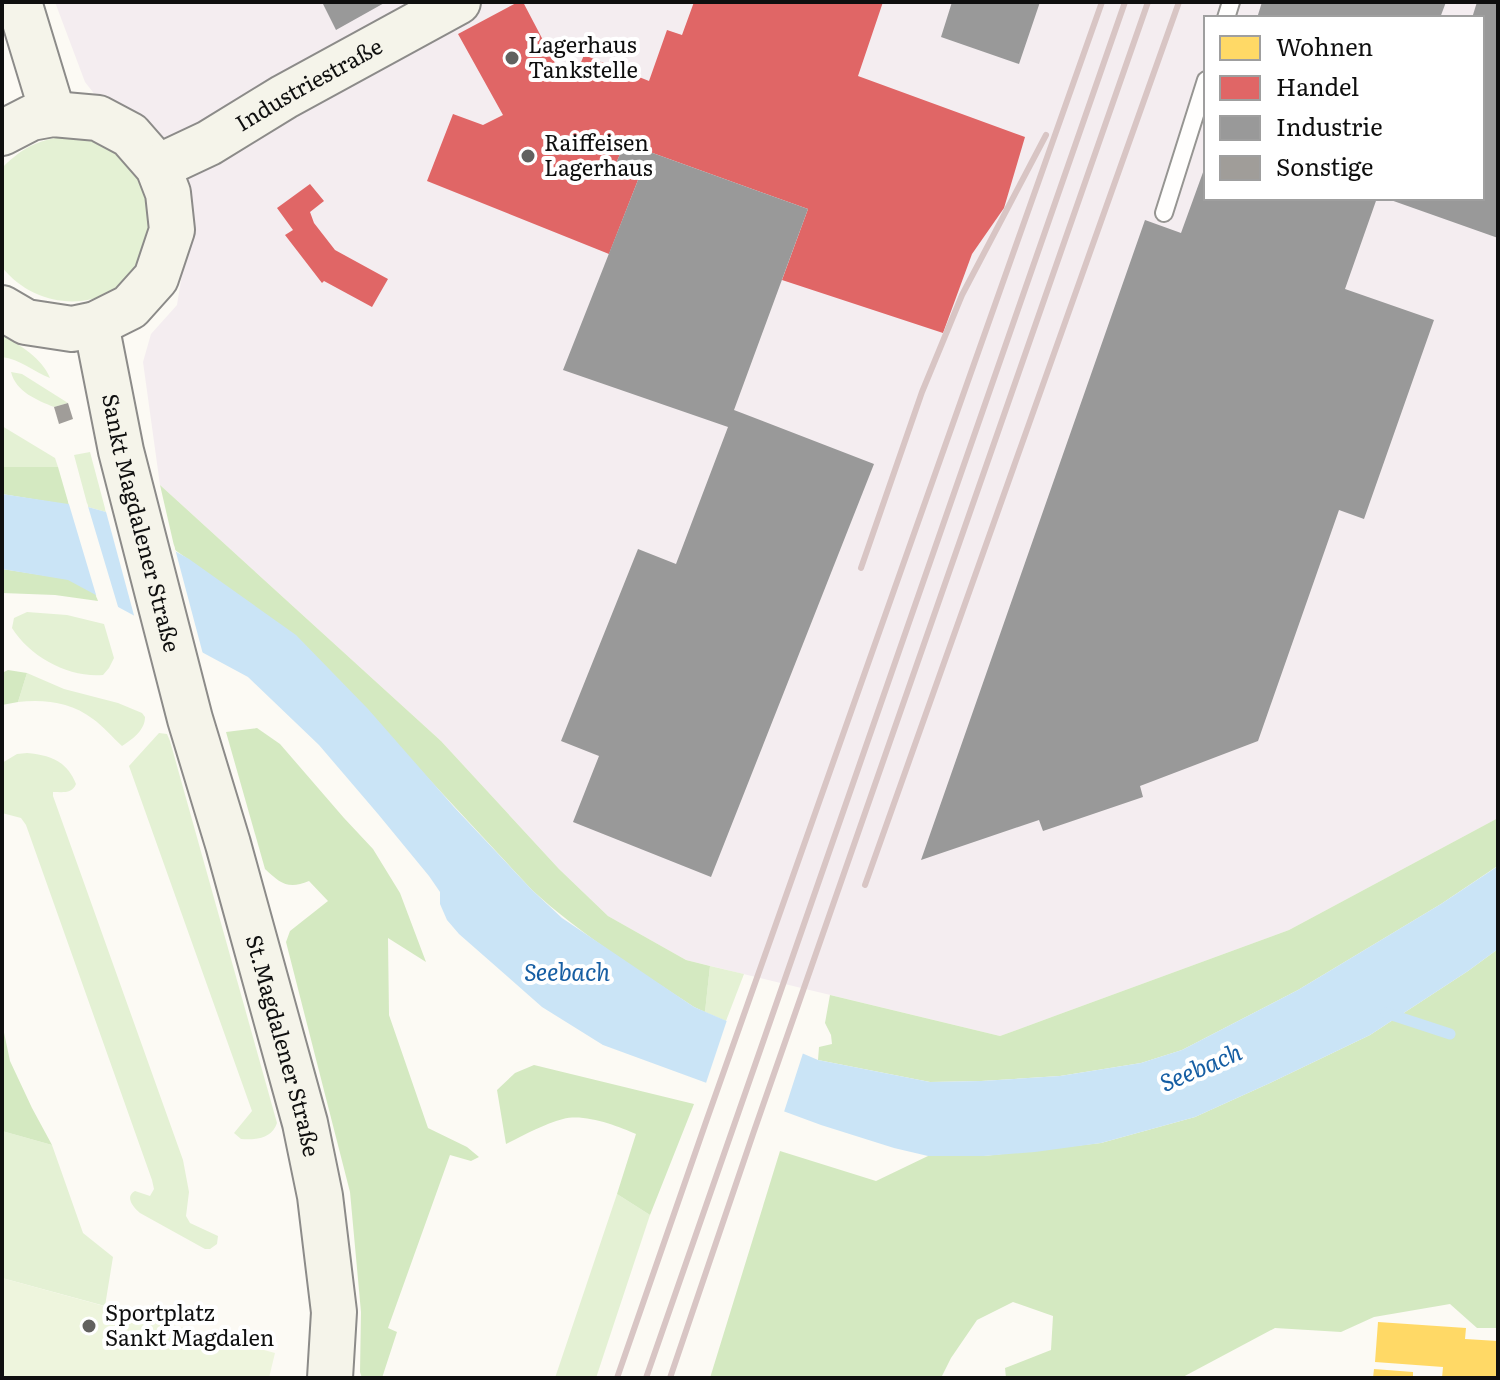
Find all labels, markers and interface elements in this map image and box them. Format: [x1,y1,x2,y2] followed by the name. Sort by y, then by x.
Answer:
[1204,16,1484,200] legend
[528,27,638,85] place label: Lagerhaus Tankstelle
[1276,28,1373,63] text: Wohnen
[228,29,388,138] street label: Industriestraße
[503,49,521,67] marker: Lagerhaus Tankstelle
[1276,68,1359,103] text: Handel
[1276,108,1383,143] text: Industrie
[544,125,653,183] place label: Raiffeisen Lagerhaus
[519,147,537,165] marker: Raiffeisen Lagerhaus
[1276,148,1374,183] text: Sonstige
[95,391,190,655] street label: Sankt Magdalener Straße
[239,931,329,1159] street label: St.Magdalener Straße
[524,953,610,988] water label: Seebach
[1154,1033,1247,1099] water label: Seebach
[105,1295,274,1353] place label: Sportplatz Sankt Magdalen
[80,1317,98,1335] marker: Sportplatz Sankt Magdalen

